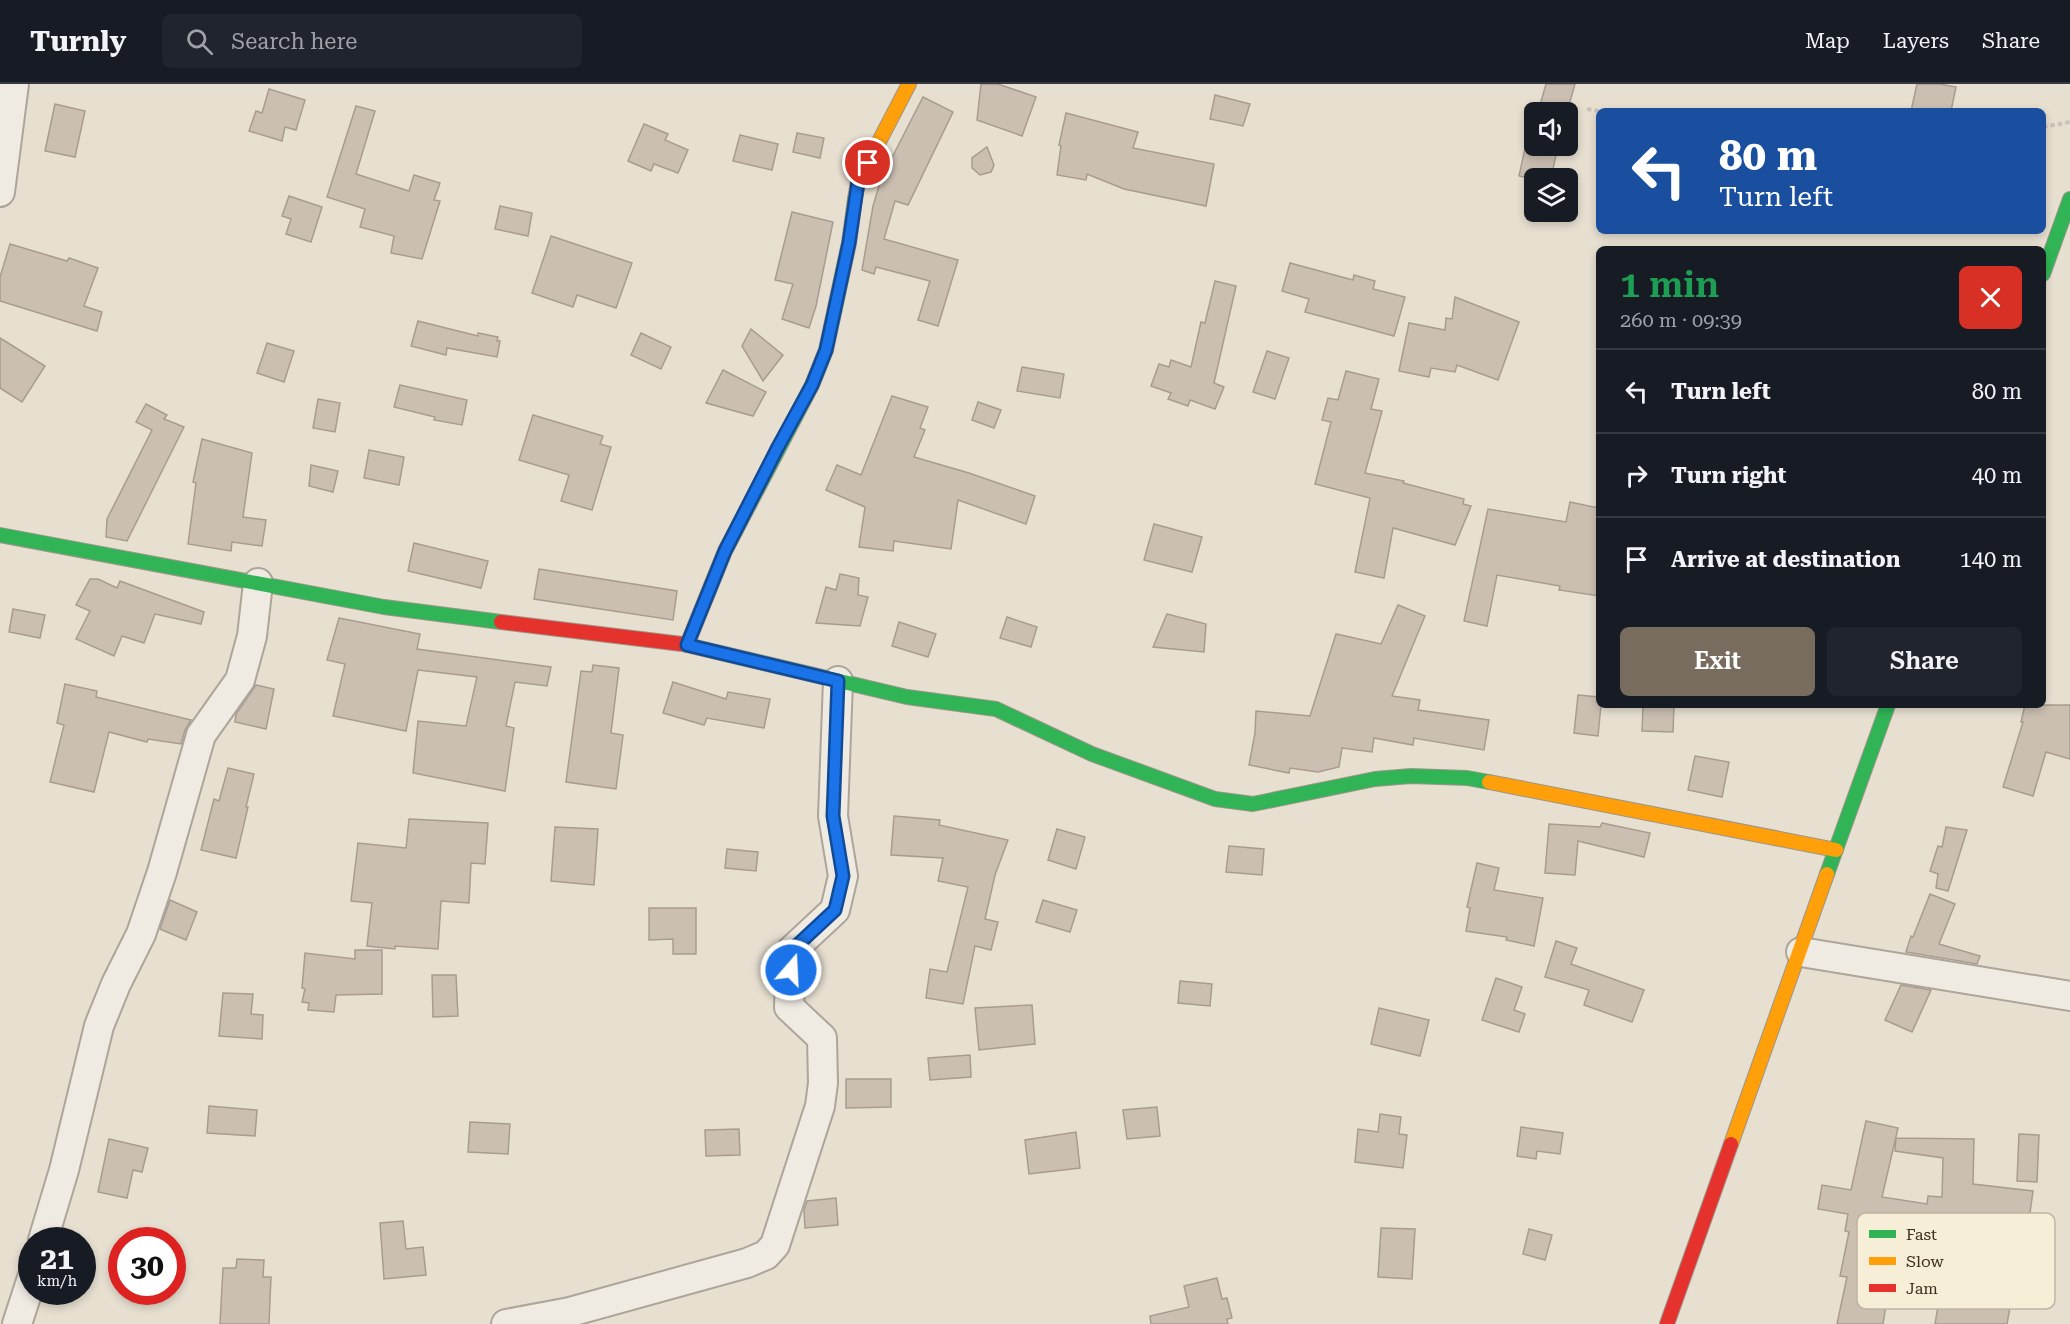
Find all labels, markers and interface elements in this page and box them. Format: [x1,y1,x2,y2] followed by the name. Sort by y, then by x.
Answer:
[162,14,582,68] search box
[30,25,126,58] text: Turnly
[183,25,216,58] icon: search
[231,29,357,54] text: Search here
[1805,29,1850,53] text: Map
[1883,29,1949,53] text: Layers
[1982,29,2040,53] text: Share
[1524,102,1578,222] map controls
[1524,102,1578,156] button: sound
[1719,131,1817,180] text: 80 m
[1620,132,1698,210] icon: left
[842,137,893,188] pin
[851,146,884,179] icon: arrive
[1524,168,1578,222] button: layers
[1719,181,1833,213] text: Turn left
[1620,264,1719,306] text: 1 min
[1959,266,2022,329] button: close
[1620,308,1742,332] text: 260 m · 09:39
[1620,375,1653,408] icon: left
[1671,379,1771,404] text: Turn left
[1972,379,2022,404] text: 80 m
[1620,459,1653,492] icon: right
[1671,463,1786,488] text: Turn right
[1972,463,2022,488] text: 40 m
[1620,543,1653,576] icon: arrive
[1671,547,1900,572] text: Arrive at destination
[1959,547,2022,572] text: 140 m
[1620,627,1815,696] button: Exit
[1827,627,2022,696] button: Share
[759,938,823,1002] position arrow
[1857,1213,2055,1309] legend
[1906,1225,1937,1244] text: Fast
[108,1227,186,1305] speed limit sign: 30
[40,1241,74,1276] text: 21
[1906,1252,1944,1271] text: Slow
[37,1272,77,1290] text: km/h
[1906,1279,1938,1298] text: Jam

